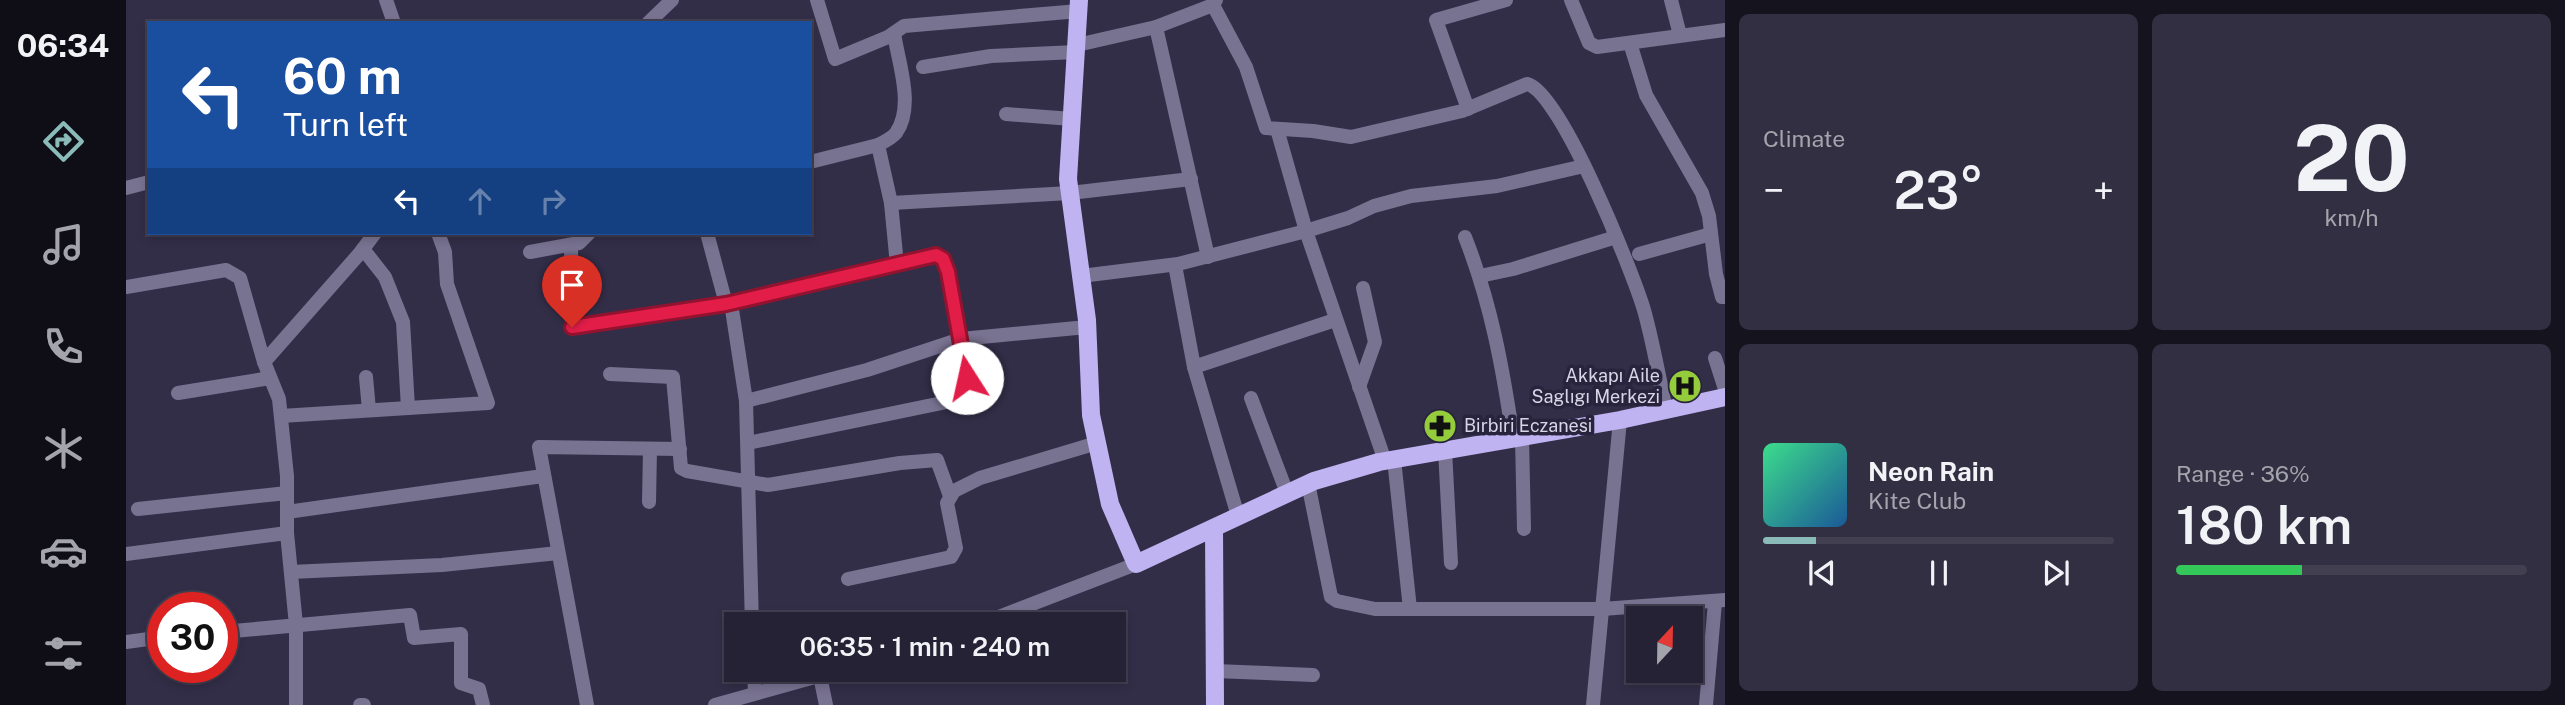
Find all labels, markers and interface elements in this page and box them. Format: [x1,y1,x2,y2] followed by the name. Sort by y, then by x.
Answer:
[17,27,109,64] text: 06:34
[283,47,402,105] text: 60 m
[168,49,259,140] icon: left
[2293,105,2410,211] text: 20
[283,106,408,143] text: Turn left
[39,117,88,166] icon: directions
[1763,125,1845,152] text: Climate
[1893,160,1984,221] text: 23°
[1763,168,1784,213] text: −
[2093,168,2114,213] text: +
[388,182,426,220] icon: left
[461,182,499,220] icon: ahead
[534,182,572,220] icon: right
[2324,204,2379,231] text: km/h
[39,220,88,269] icon: music
[542,255,602,327] pin
[553,266,591,304] icon: arrive
[39,322,88,371] icon: phone
[930,341,1004,415] position arrow
[1531,365,1660,407] place label: Akkapı Aile Saglıgı Merkezi
[1666,367,1704,405] hospital icon: Akkapı Aile Saglıgı Merkezi
[1421,407,1459,445] pharmacy icon: Birbiri Eczanesi
[1464,415,1592,436] place label: Birbiri Eczanesi
[39,424,88,473] icon: climate
[1868,456,1994,487] text: Neon Rain
[2176,460,2310,487] text: Range · 36%
[1868,487,1966,514] text: Kite Club
[2176,495,2352,556] text: 180 km
[39,527,88,576] icon: car
[1803,554,1841,592] icon: previous
[1920,554,1958,592] icon: pause
[2037,554,2075,592] icon: next
[147,592,238,683] speed limit sign: 30
[1626,606,1703,682] north arrow
[1626,606,1703,683] map controls
[39,629,88,678] icon: filters
[800,631,1050,662] text: 06:35 · 1 min · 240 m

